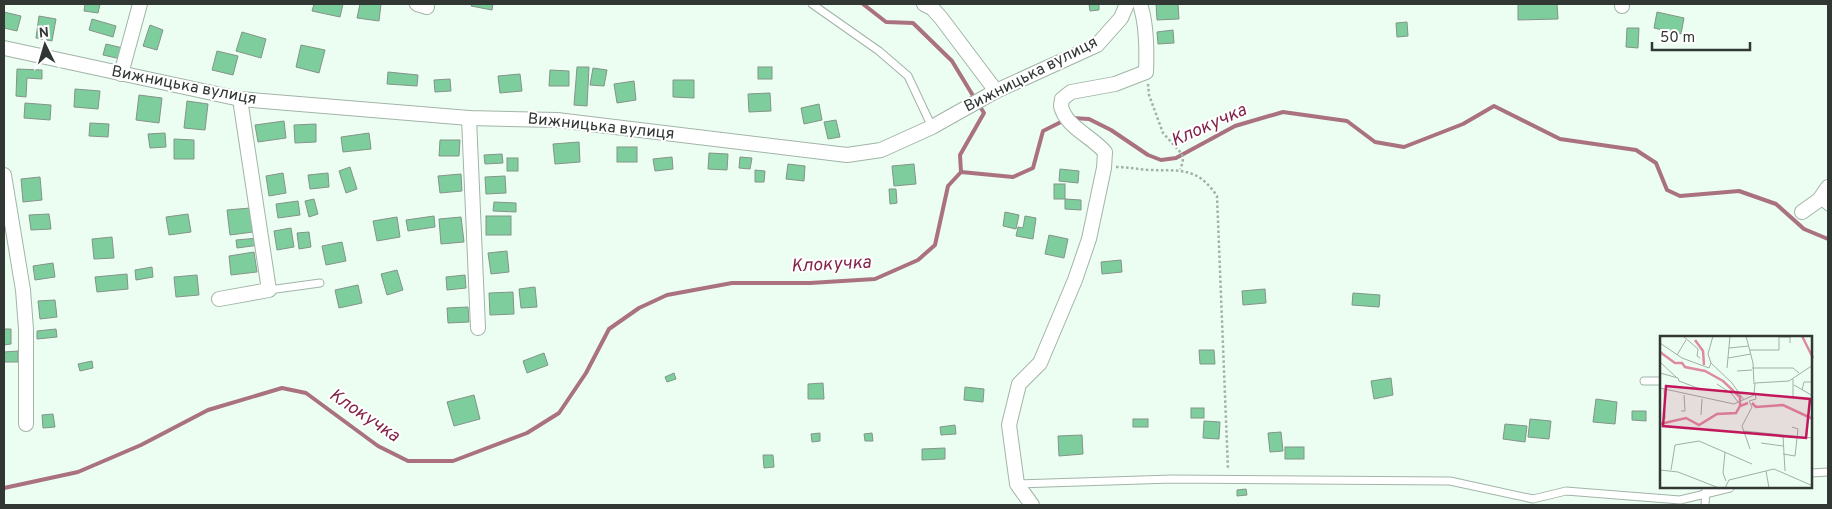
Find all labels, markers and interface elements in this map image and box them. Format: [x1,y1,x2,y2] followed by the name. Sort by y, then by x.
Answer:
[20,20,70,70] north arrow
[1652,20,1750,52] scale bar
[38,25,50,42] text: N
[1660,29,1695,48] text: 50 m
[961,33,1101,117] street label: Вижницька вулиця
[110,62,258,110] street label: Вижницька вулиця
[1168,99,1251,153] water label: Клокучка
[527,109,675,145] street label: Вижницька вулиця
[790,251,872,279] water label: Клокучка
[1660,336,1812,489] inset map
[324,384,404,448] water label: Клокучка

